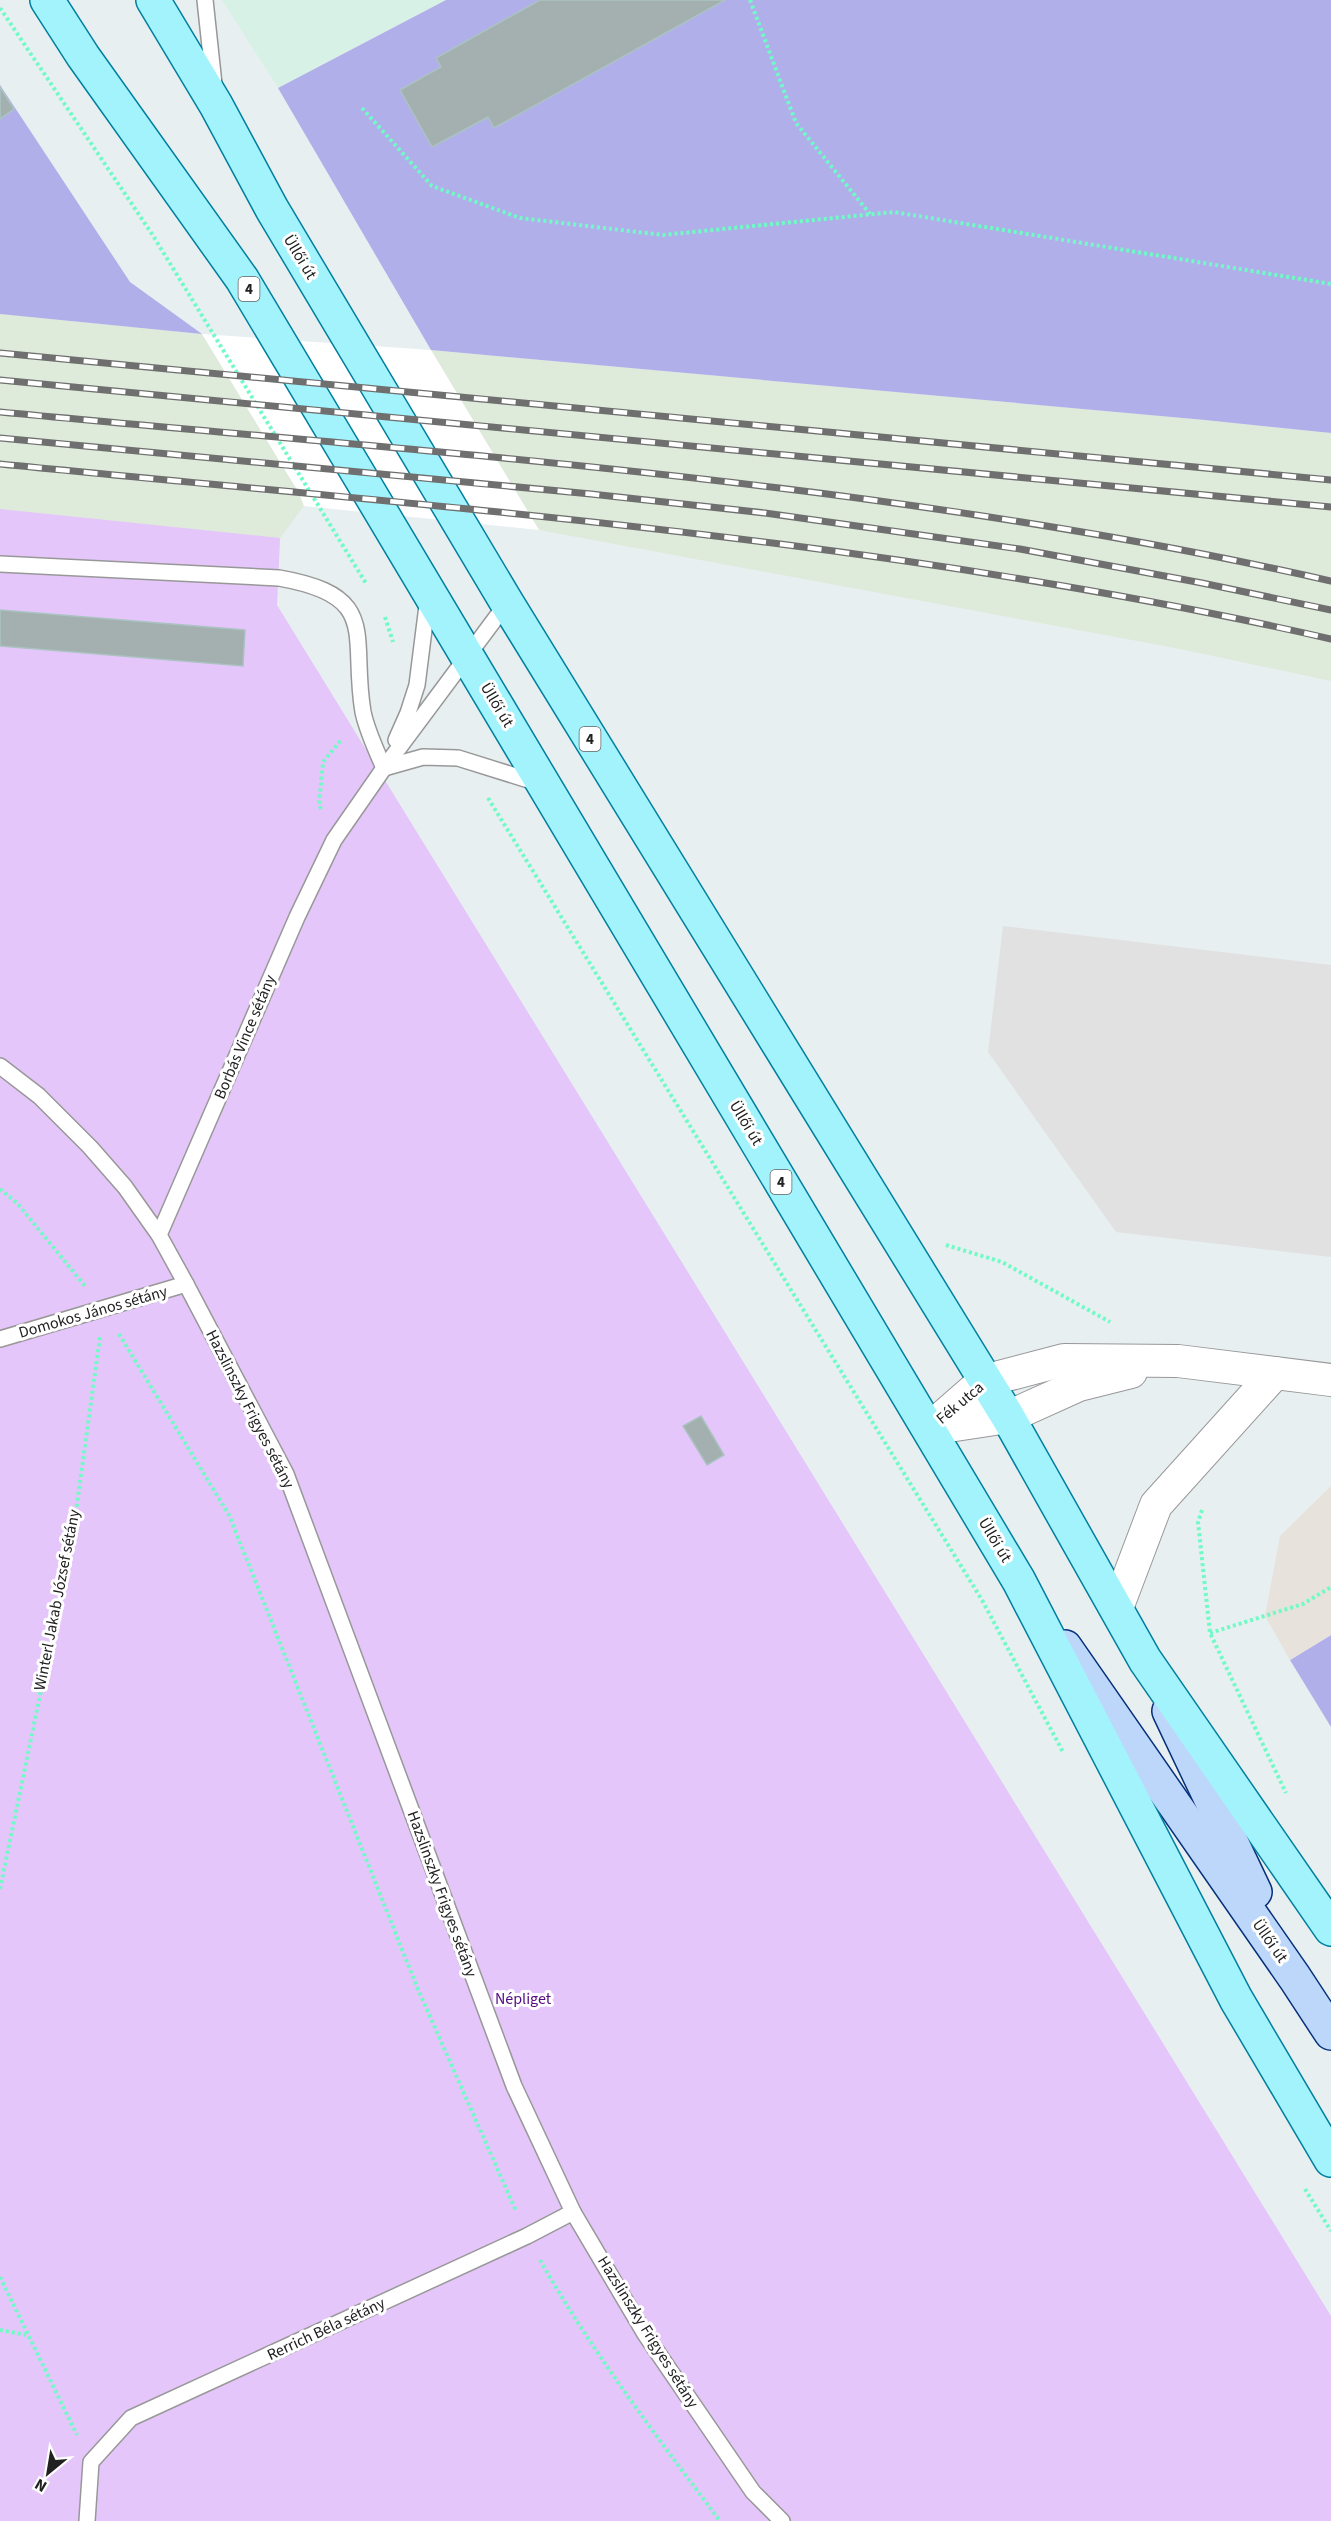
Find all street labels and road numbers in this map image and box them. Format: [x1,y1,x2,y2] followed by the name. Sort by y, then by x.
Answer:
[278,231,322,284] street label: Üllői út
[238,277,260,301] road number: 4
[475,679,519,732] street label: Üllői út
[580,727,600,751] road number: 4
[209,971,281,1103] street label: Borbás Vince sétány
[724,1097,768,1150] street label: Üllői út
[770,1170,792,1194] road number: 4
[16,1280,170,1344] street label: Domokos János sétány
[200,1326,300,1493] street label: Hazslinszky Frigyes sétány
[932,1377,988,1429] street label: Fék utca
[29,1507,85,1693] street label: Winterl Jakab József sétány
[973,1514,1017,1567] street label: Üllői út
[402,1808,482,1981] street label: Hazslinszky Frigyes sétány
[1247,1915,1293,1968] street label: Üllői út
[592,2252,704,2413] street label: Hazslinszky Frigyes sétány
[264,2292,389,2366] street label: Rerrich Béla sétány

